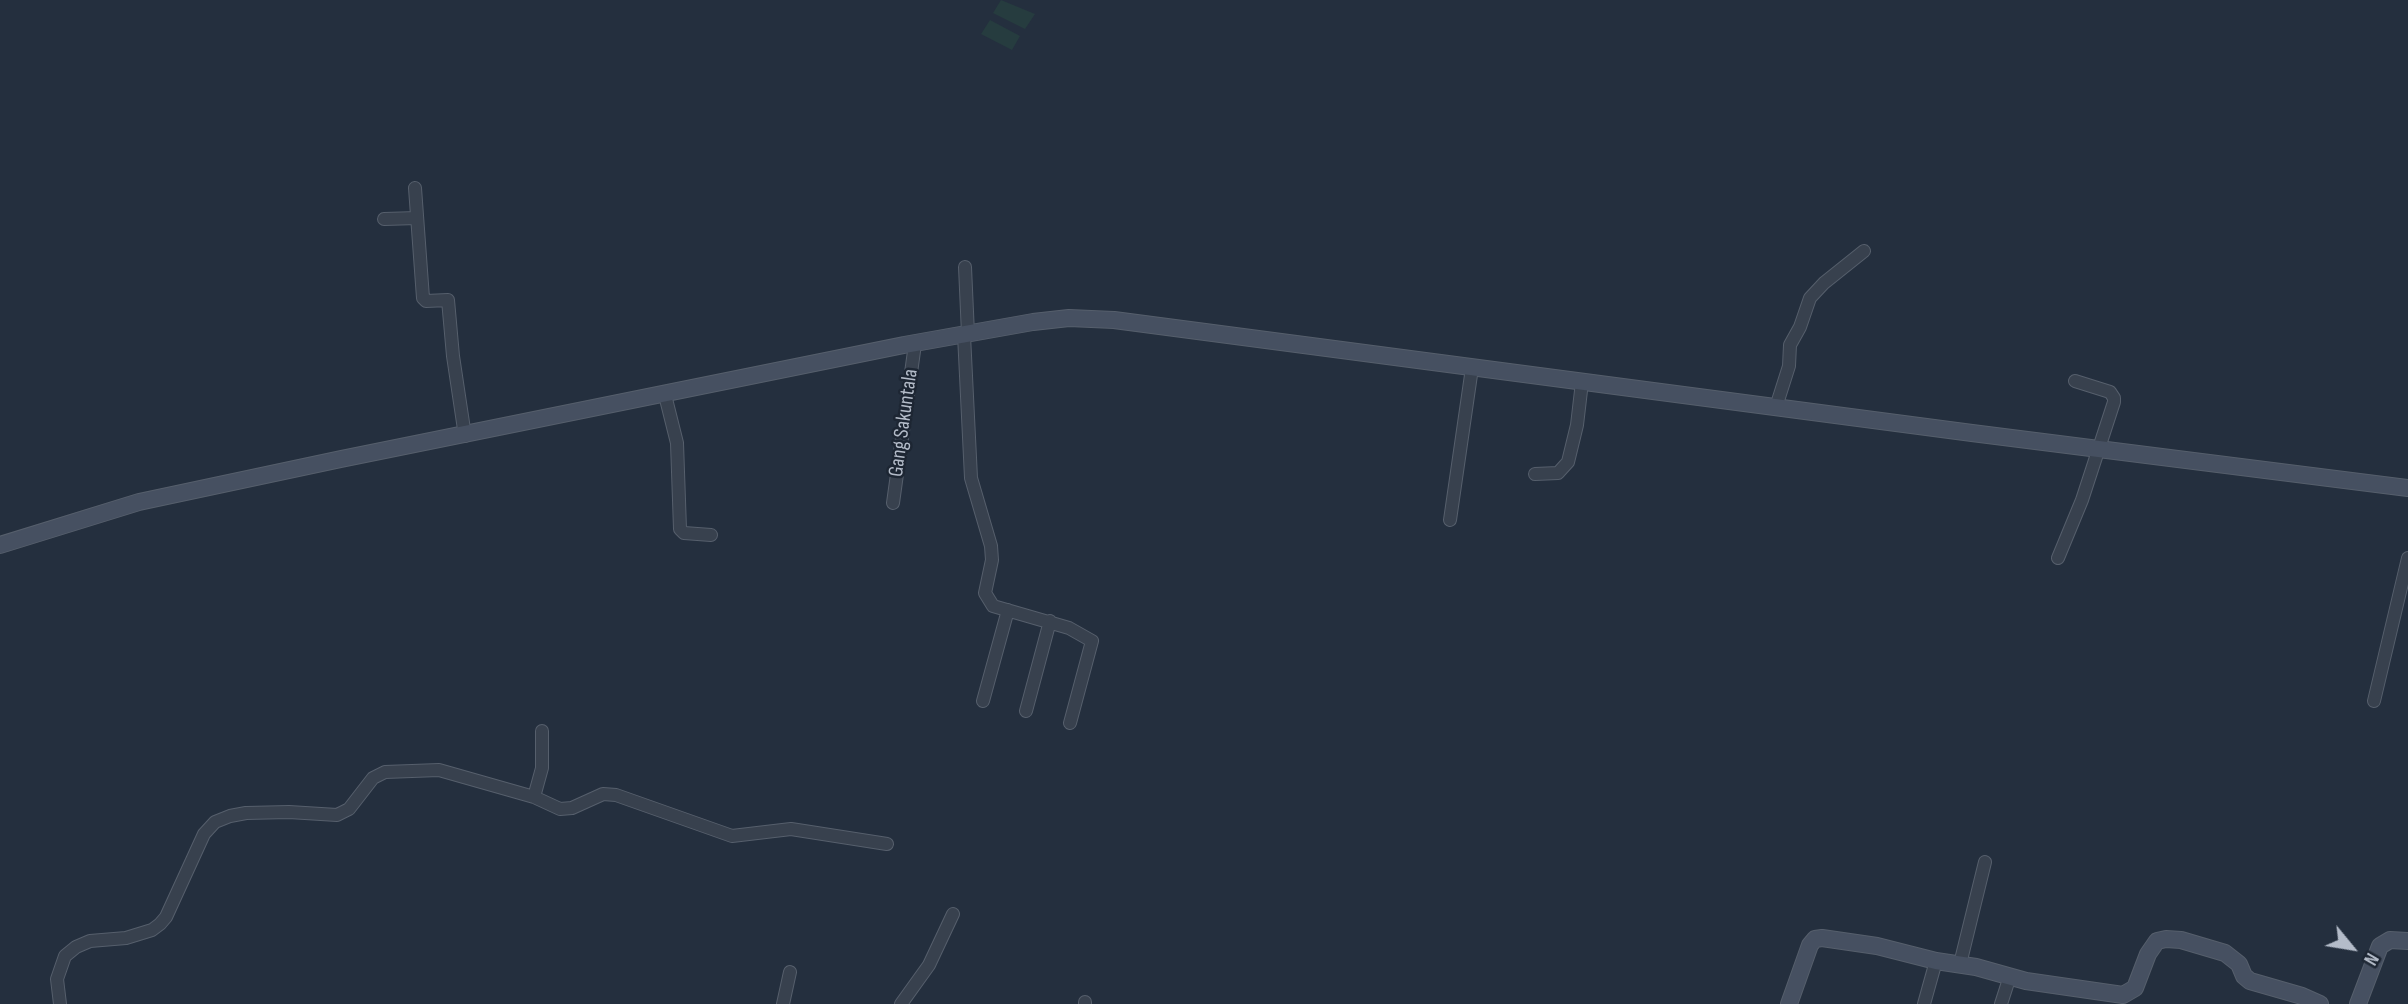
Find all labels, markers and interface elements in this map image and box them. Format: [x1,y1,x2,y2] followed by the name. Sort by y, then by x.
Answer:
[884,368,924,478] street label: Gang Sakuntala
[2317,913,2387,983] north arrow
[2358,949,2383,969] text: N

